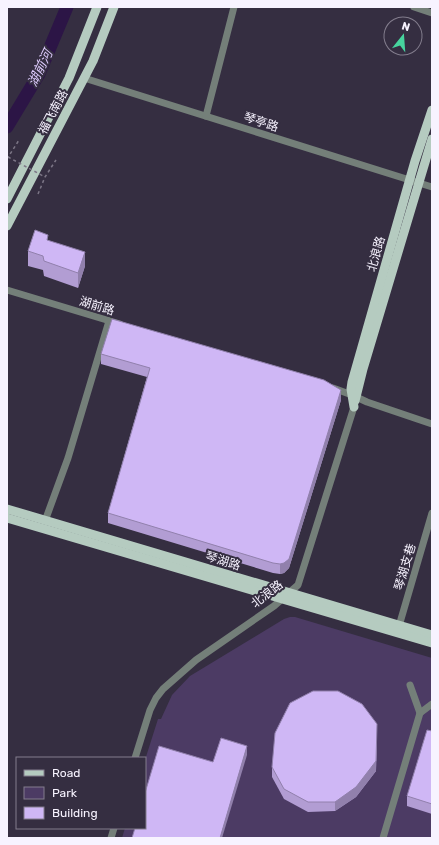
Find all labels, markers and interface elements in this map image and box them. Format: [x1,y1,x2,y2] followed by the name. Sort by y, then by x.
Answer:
[383,16,423,56] north arrow
[400,20,412,34] text: N
[25,44,57,89] water label: 湖前河
[36,88,70,136] street label: 福飞南路
[242,110,280,134] street label: 琴亭路
[364,235,388,273] street label: 北浪路
[78,294,116,318] street label: 湖前路
[392,542,418,592] street label: 琴湖支巷
[204,549,242,573] street label: 琴湖路
[249,577,285,611] street label: 北浪路
[16,757,146,829] legend
[52,766,80,780] text: Road
[52,786,78,800] text: Park
[52,806,98,820] text: Building

